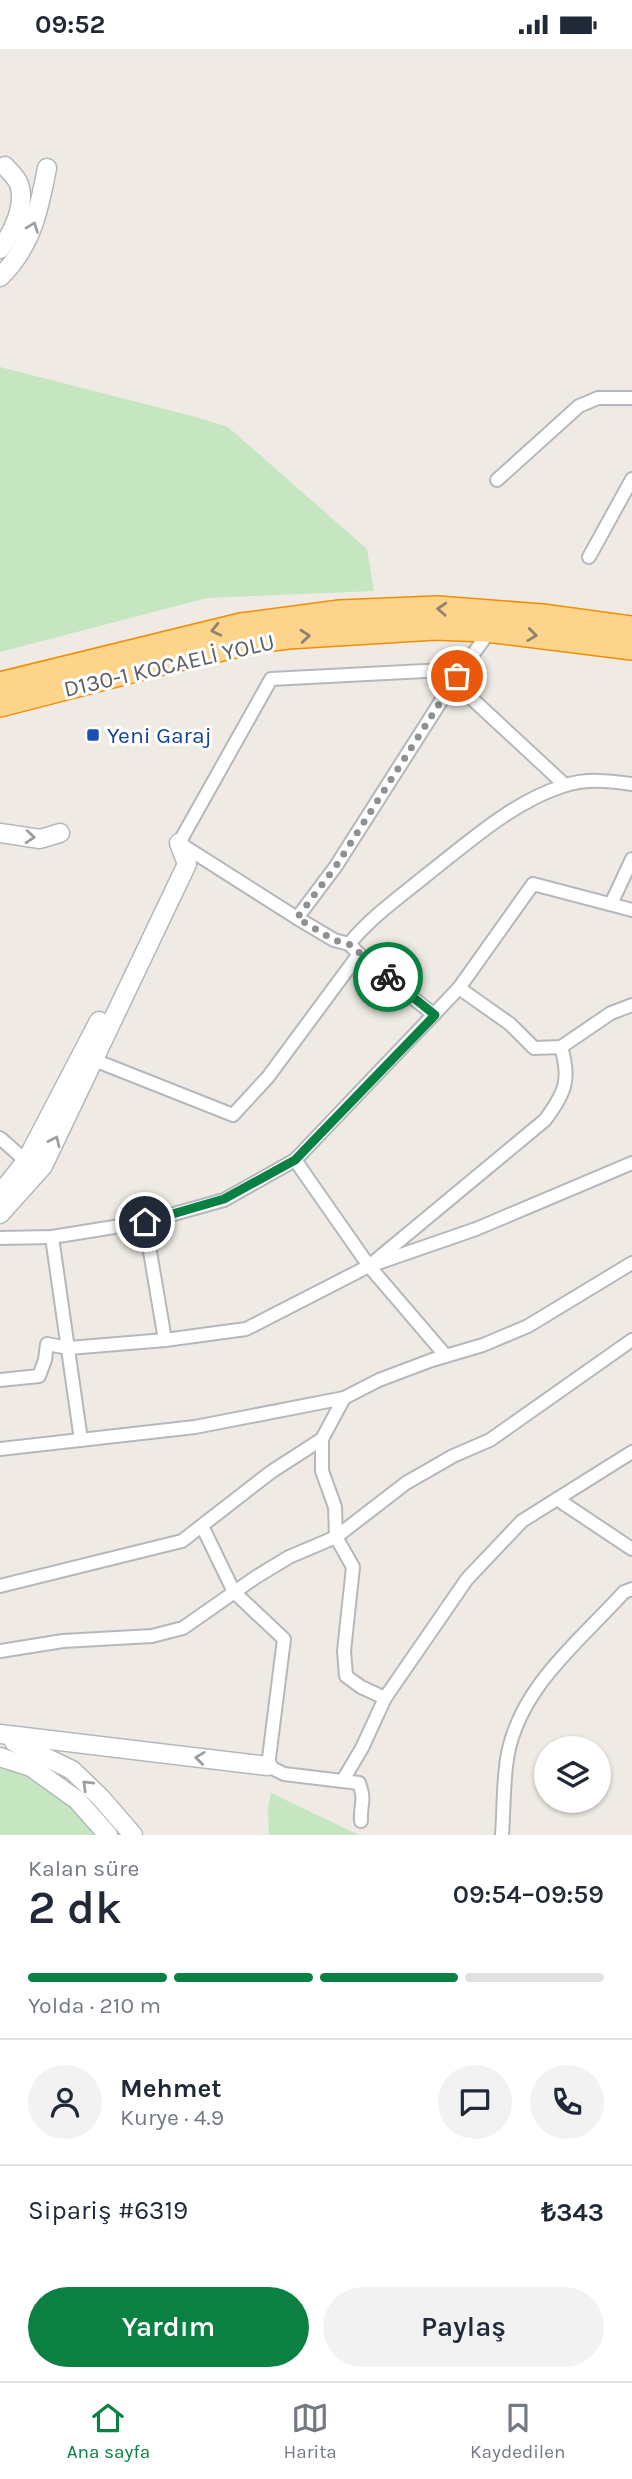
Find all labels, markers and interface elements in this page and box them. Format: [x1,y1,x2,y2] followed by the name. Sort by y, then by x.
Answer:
[35,9,105,40] text: 09:52
[25,222,39,234] one-way arrow
[437,601,448,616] one-way arrow
[210,622,222,637] one-way arrow
[61,628,277,703] street label: D130-1 KOCAELİ YOLU
[526,628,538,643] one-way arrow
[300,629,311,644] one-way arrow
[427,646,487,706] pin
[438,657,476,695] icon: bag
[107,722,212,749] place label: Yeni Garaj
[85,727,101,743] marker: Yeni Garaj
[25,829,36,844] one-way arrow
[353,942,423,1012] courier
[369,958,407,996] icon: bike
[47,1136,61,1148] one-way arrow
[115,1192,175,1252] pin
[126,1203,164,1241] icon: home
[534,1736,611,1813] map controls
[534,1736,611,1813] button: layers
[195,1751,206,1766] one-way arrow
[82,1780,95,1793] one-way arrow
[28,1855,139,1882] text: Kalan süre
[453,1879,604,1910] text: 09:54–09:59
[28,1881,122,1935] text: 2 dk
[28,1992,161,2019] text: Yolda · 210 m
[28,2065,102,2139] button: person
[438,2065,512,2139] button: chat
[530,2065,604,2139] button: phone
[120,2073,221,2104] text: Mehmet
[120,2104,224,2131] text: Kurye · 4.9
[28,2195,188,2226] text: Sipariş #6319
[541,2197,604,2228] text: ₺343
[28,2287,309,2367] button: Yardım
[323,2287,604,2367] button: Paylaş
[67,2399,150,2463] tab: Ana sayfa
[284,2399,337,2463] tab: Harita
[470,2399,565,2463] tab: Kaydedilen

